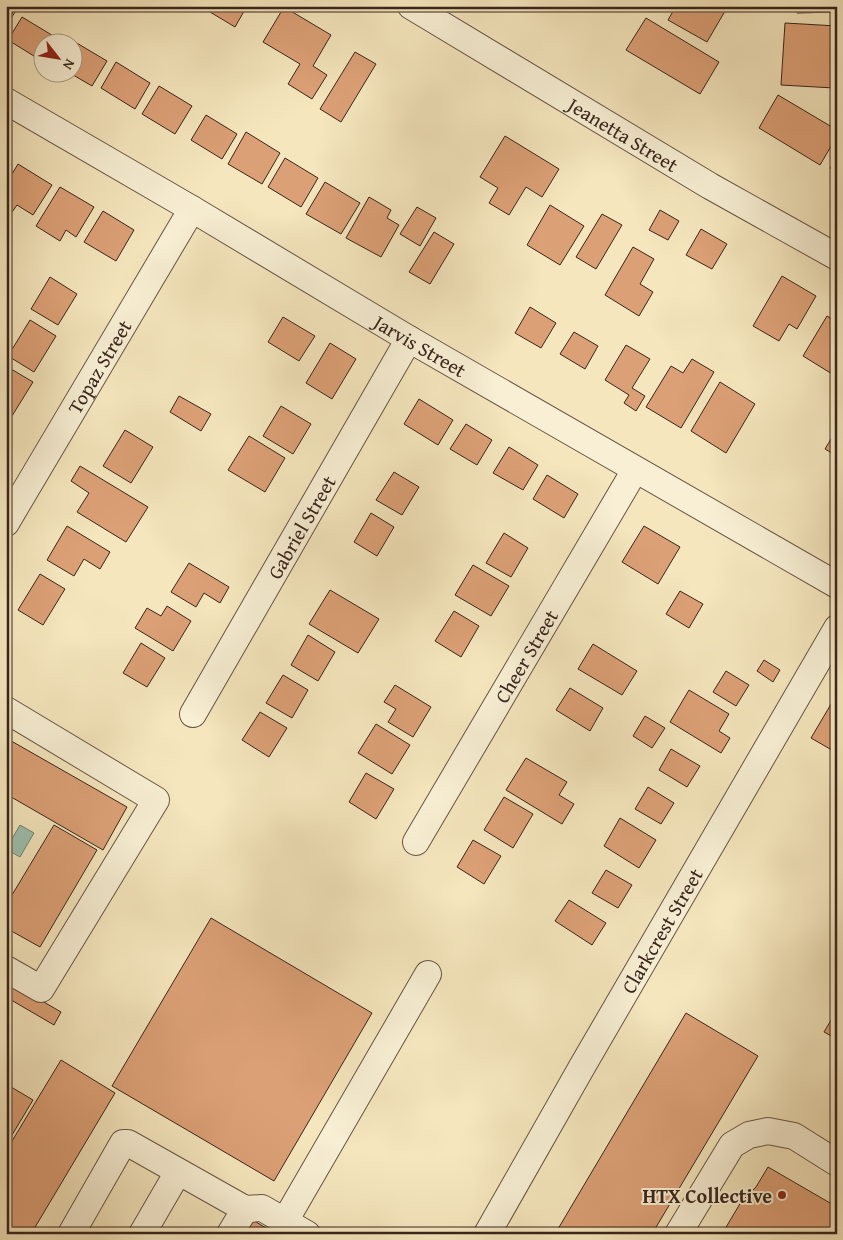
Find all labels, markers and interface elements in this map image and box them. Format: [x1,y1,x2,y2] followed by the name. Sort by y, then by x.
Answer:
[32,32,82,82] north arrow
[58,56,80,74] text: N
[560,88,684,178] street label: Jeanetta Street
[366,305,472,384] street label: Jarvis Street
[60,314,138,419] street label: Topaz Street
[259,470,342,584] street label: Gabriel Street
[487,604,565,708] street label: Cheer Street
[613,862,709,999] street label: Clarkcrest Street
[642,1181,772,1210] place label: HTX Collective
[776,1189,788,1201] marker: HTX Collective

